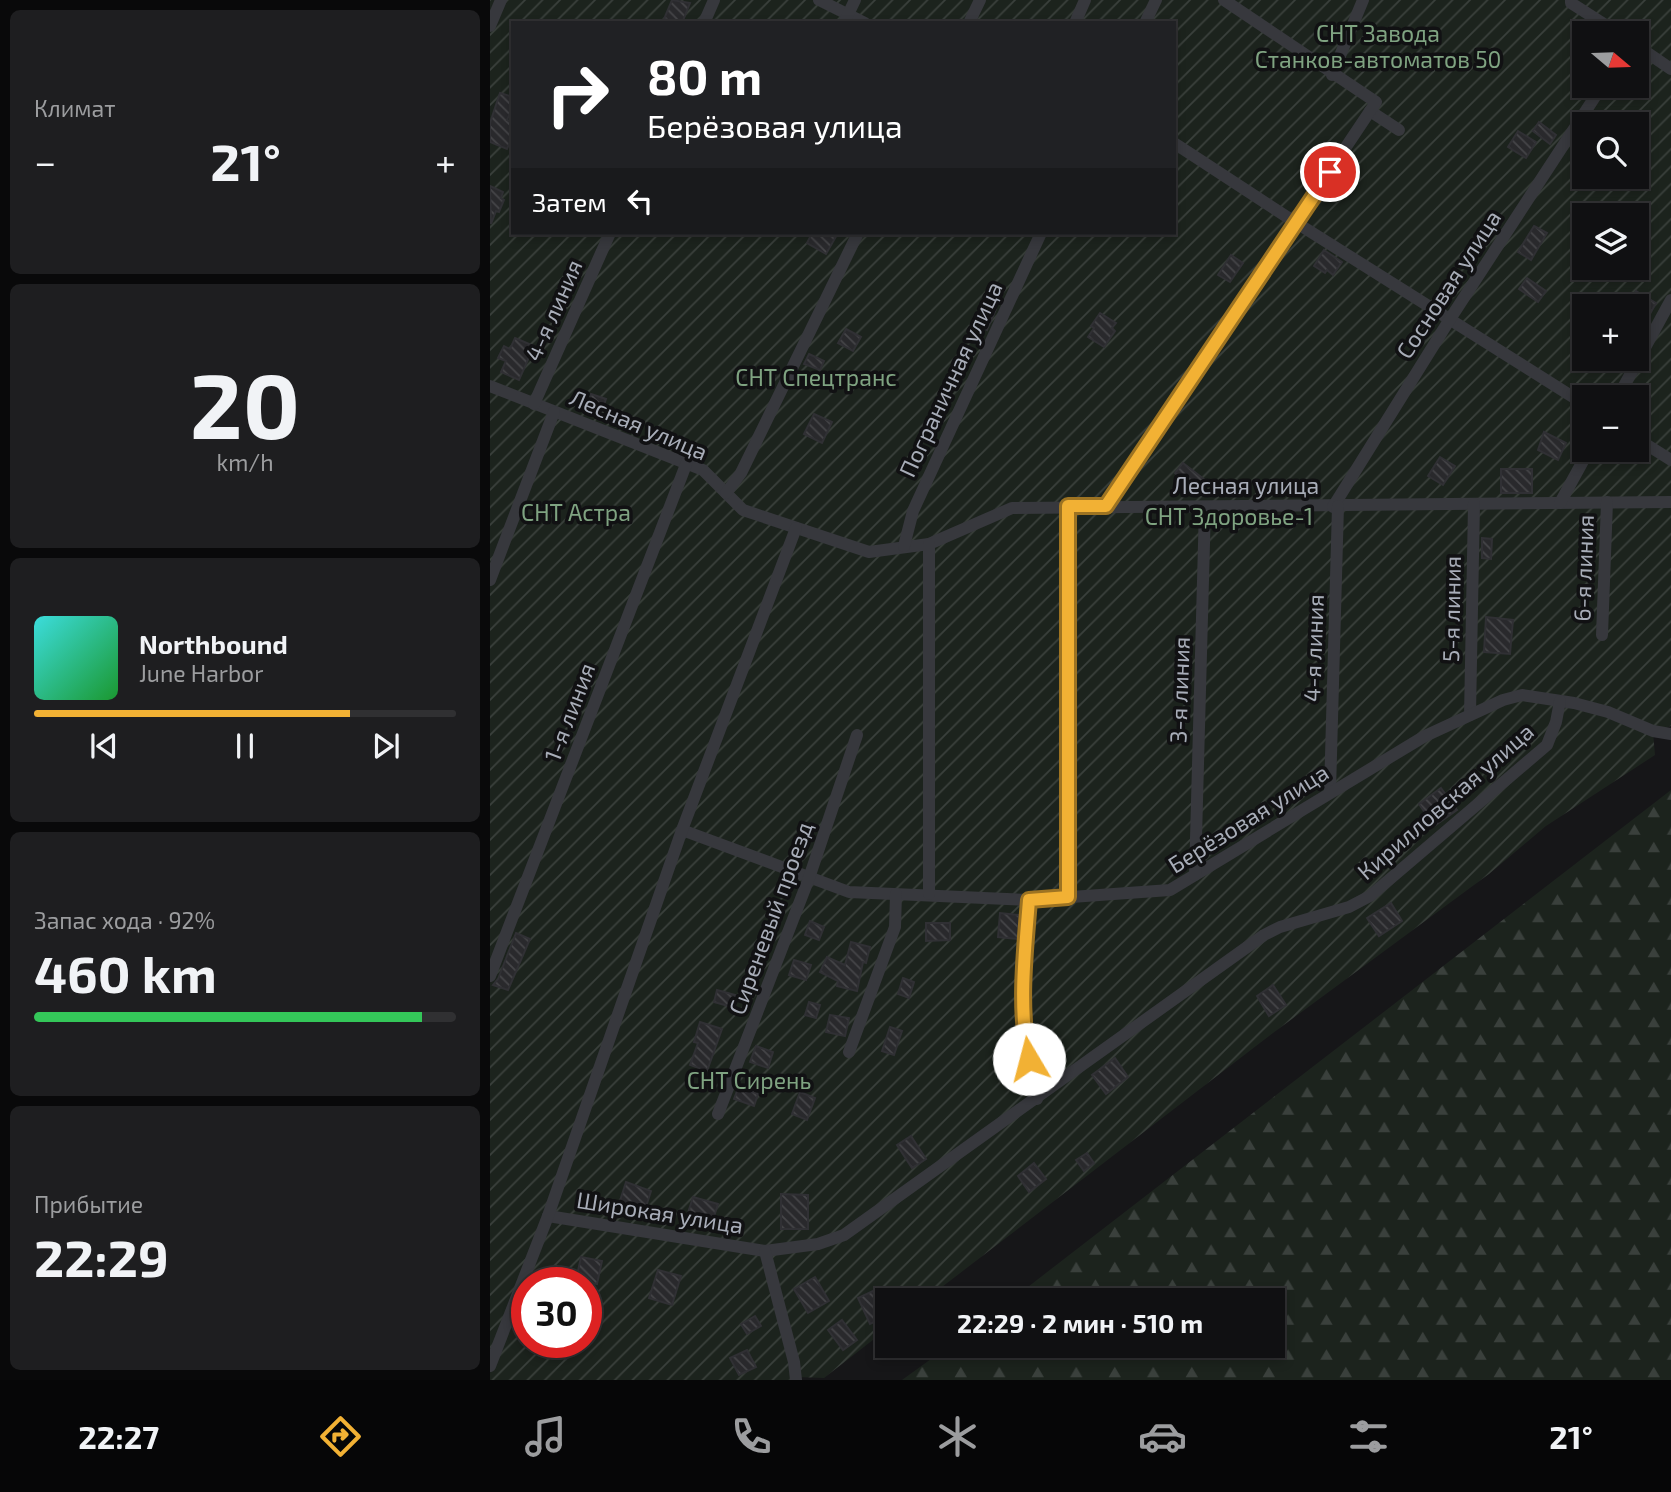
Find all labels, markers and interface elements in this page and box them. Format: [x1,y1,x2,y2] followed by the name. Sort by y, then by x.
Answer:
[1255,19,1501,73] park label: СНТ Завода Станков-автоматов 50
[1572,21,1648,98] north arrow
[1572,21,1649,462] map controls
[647,46,762,105] text: 80 m
[532,49,623,140] icon: right
[34,94,115,122] text: Климат
[647,106,903,144] text: Берёзовая улица
[1572,112,1649,189] button: search
[210,129,281,191] text: 21°
[34,138,56,184] text: −
[435,138,456,184] text: +
[1300,142,1360,202] pin
[1311,153,1349,191] icon: arrive
[621,182,659,220] icon: left
[532,186,607,217] text: Затем
[1572,203,1649,280] button: layers
[1390,205,1507,364] street label: Сосновая улица
[518,255,588,365] street label: 4-я линия
[892,277,1008,482] street label: Пограничная улица
[1572,294,1649,371] button: +
[190,348,300,457] text: 20
[735,363,897,391] park label: СНТ Спецтранс
[566,382,712,466] street label: Лесная улица
[1572,385,1649,462] button: −
[216,448,274,476] text: km/h
[1173,471,1319,500] street label: Лесная улица
[521,498,631,526] park label: СНТ Астра
[1145,502,1313,530] park label: СНТ Здоровье-1
[1567,514,1599,622] street label: 6-я линия
[1436,556,1466,662] street label: 5-я линия
[1297,594,1329,702] street label: 4-я линия
[139,628,288,659] text: Northbound
[1163,636,1195,744] street label: 3-я линия
[139,659,263,687] text: June Harbor
[537,659,601,765] street label: 1-я линия
[1351,717,1539,886] street label: Кирилловская улица
[85,727,123,765] icon: previous
[226,727,264,765] icon: pause
[367,727,405,765] icon: next
[1163,757,1334,879] street label: Берёзовая улица
[722,818,818,1018] street label: Сиреневый проезд
[34,906,215,934] text: Запас хода · 92%
[34,941,217,1003] text: 460 km
[992,1022,1066,1096] position arrow
[687,1066,811,1094] park label: СНТ Сирень
[575,1185,745,1240] street label: Широкая улица
[34,1190,143,1218] text: Прибытие
[34,1225,169,1287] text: 22:29
[511,1267,602,1358] speed limit sign: 30
[957,1307,1203,1338] text: 22:29 · 2 мин · 510 m
[316,1412,365,1461] icon: directions
[521,1412,570,1461] icon: music
[727,1412,776,1461] icon: phone
[933,1412,982,1461] icon: climate
[1138,1412,1187,1461] icon: car
[1344,1412,1393,1461] icon: filters
[78,1417,159,1455] text: 22:27
[1549,1417,1593,1455] text: 21°

